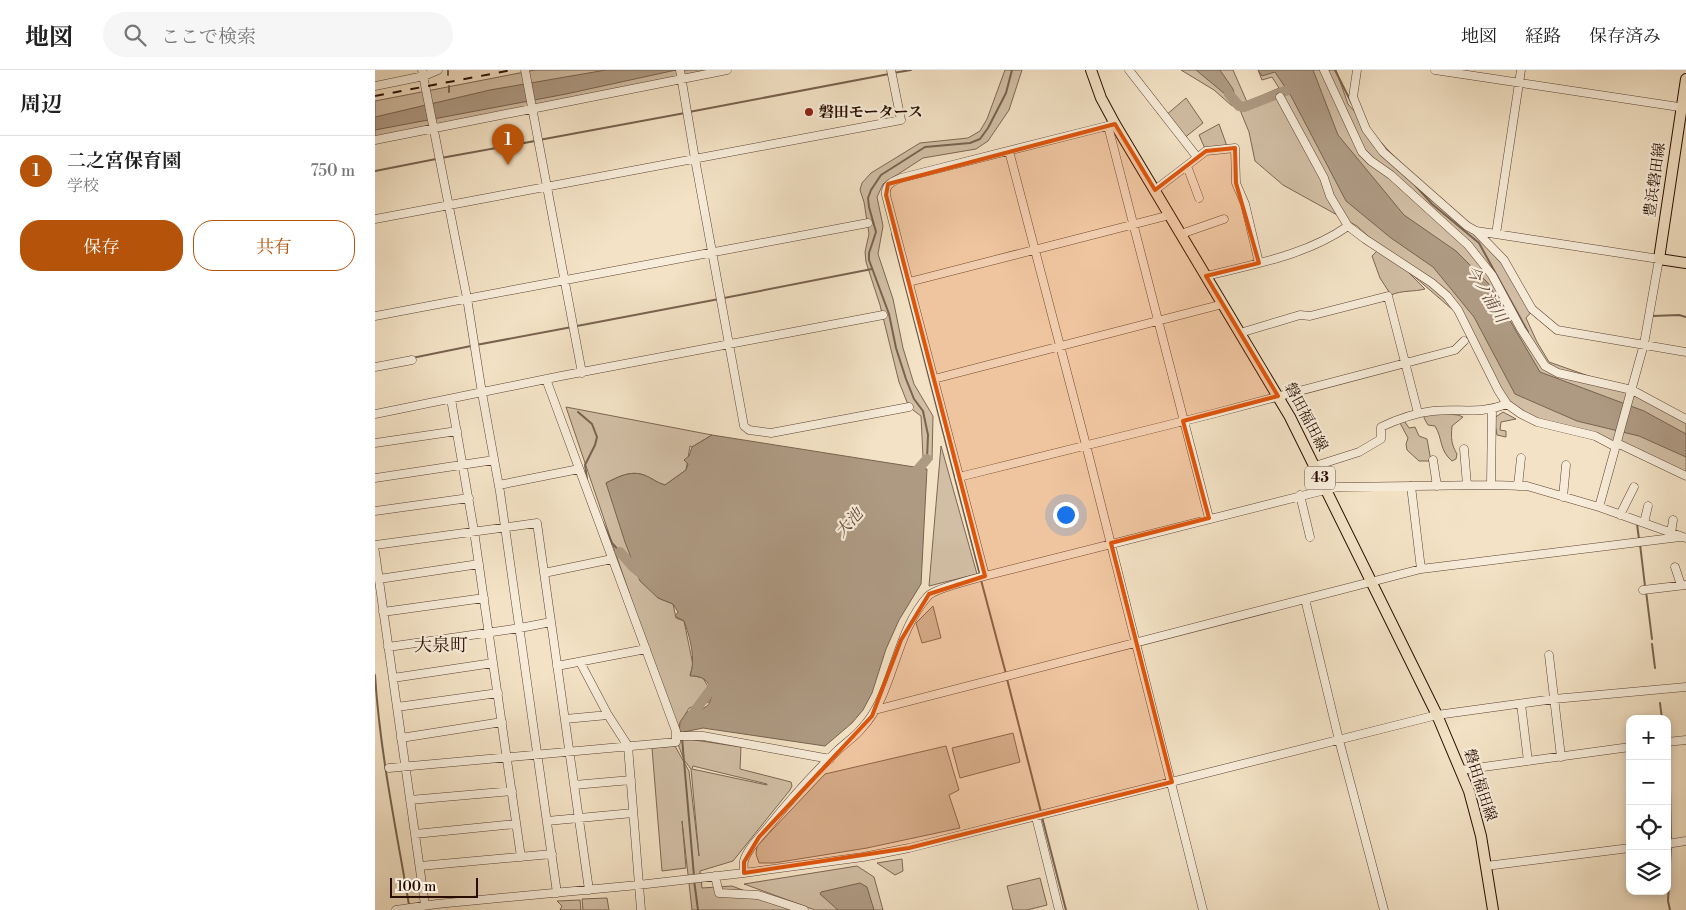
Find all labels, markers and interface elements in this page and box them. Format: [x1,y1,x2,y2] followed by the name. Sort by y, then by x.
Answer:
[103,12,453,57] search box
[121,21,149,49] icon: search
[25,23,73,53] text: 地図
[161,25,256,49] text: ここで検索
[1461,25,1497,48] text: 地図
[1525,25,1561,48] text: 経路
[1589,25,1661,48] text: 保存済み
[20,92,62,118] text: 周辺
[819,103,923,122] place label: 磐田モータース
[803,106,815,118] marker: 磐田モータース
[492,124,524,165] pin: 1
[1640,142,1670,218] street label: 豊浜磐田線
[67,149,181,173] text: 二之宮保育園
[32,161,40,181] text: 1
[311,161,355,181] text: 750 m
[67,176,99,196] text: 学校
[20,220,183,271] button: 保存
[193,220,355,271] button: 共有
[1461,261,1512,328] water label: 今ノ浦川
[1280,379,1332,455] street label: 磐田福田線
[1305,466,1335,489] road number: 43
[1053,502,1079,528] your location
[831,503,868,542] water label: 大池
[414,634,468,657] district label: 大泉町
[1626,715,1671,895] map controls
[1626,715,1671,760] button: +
[1459,746,1501,824] street label: 磐田福田線
[1626,760,1671,805] button: −
[1626,805,1671,850] button: locate
[1626,850,1671,895] button: layers
[390,875,477,898] scale bar
[397,878,436,896] text: 100 m

